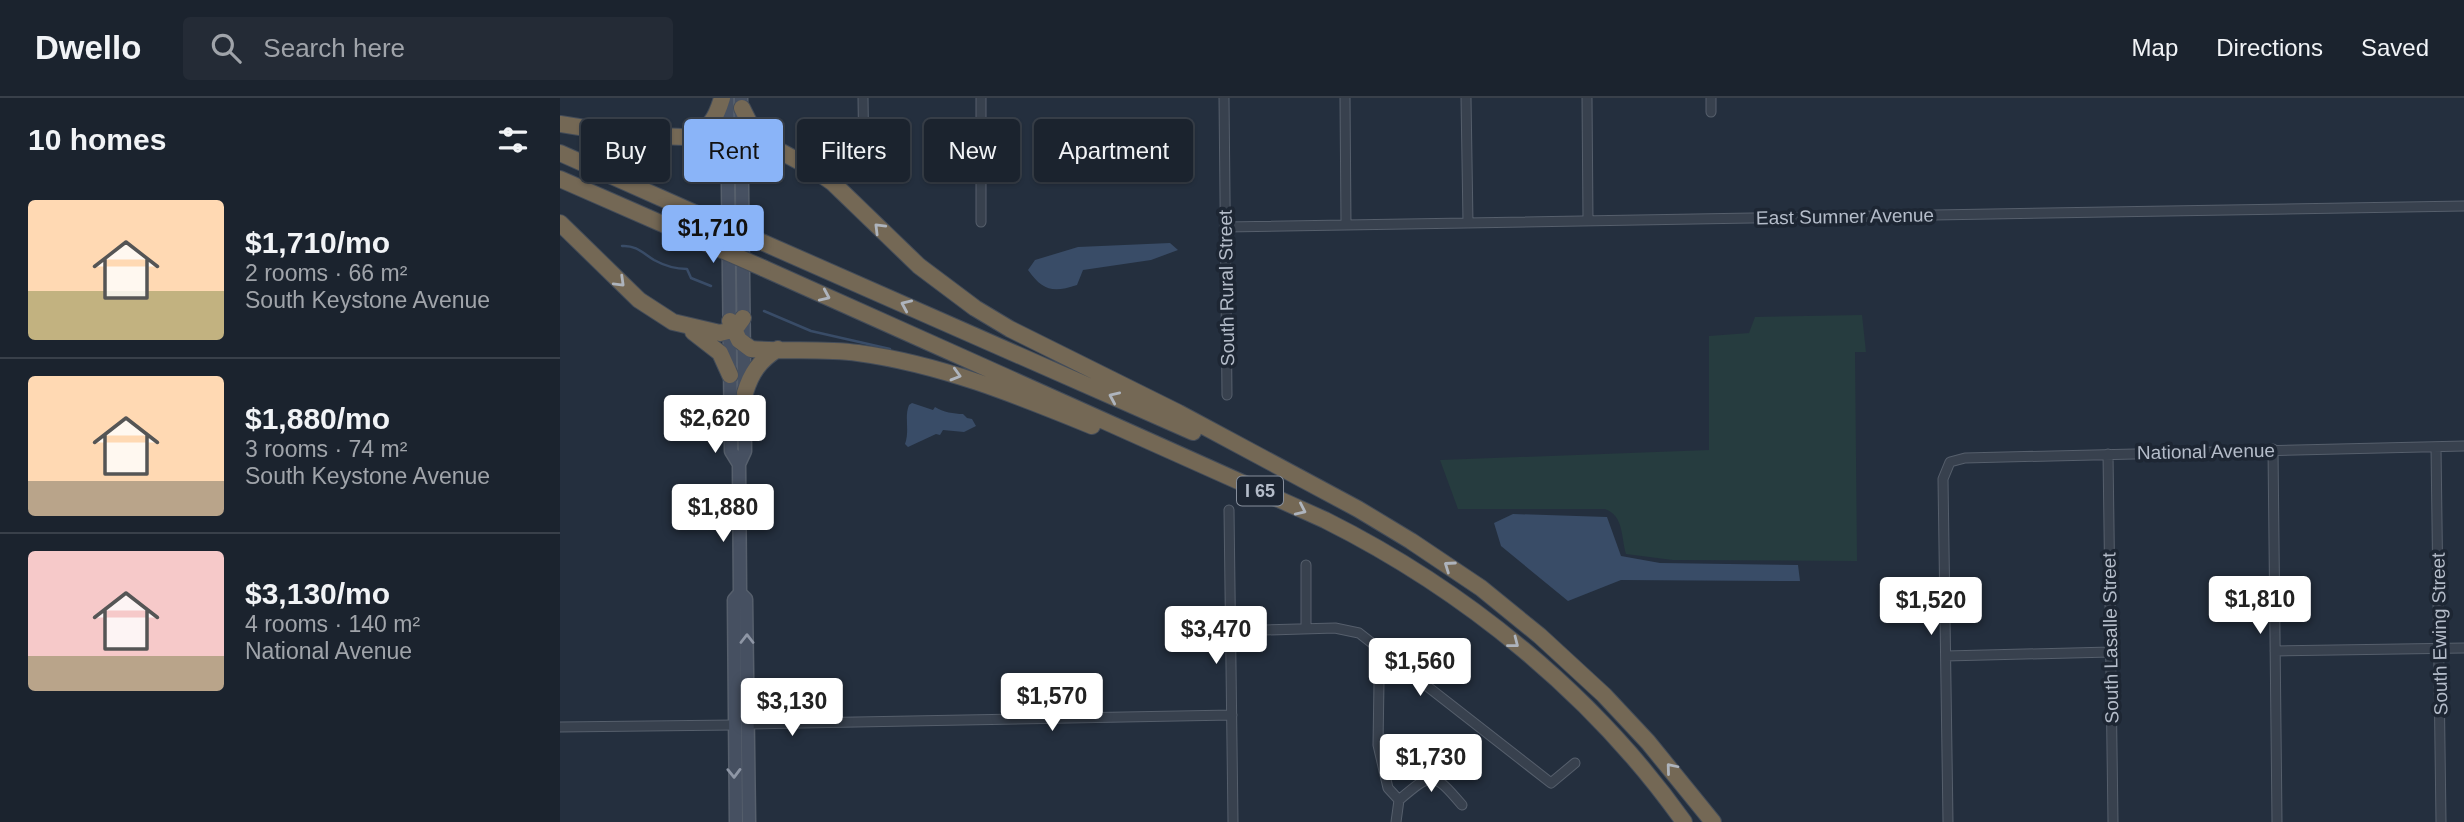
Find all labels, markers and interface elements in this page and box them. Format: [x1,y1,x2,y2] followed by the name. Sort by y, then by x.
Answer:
[183,17,673,80] search box
[35,29,141,66] text: Dwello
[207,29,245,67] icon: search
[263,33,405,63] text: Search here
[2132,34,2178,61] text: Map
[2216,34,2323,61] text: Directions
[2361,34,2429,61] text: Saved
[581,119,670,182] chip: Buy
[684,119,783,182] chip: Rent
[797,119,910,182] chip: Filters
[924,119,1020,182] chip: New
[1034,119,1193,182] chip: Apartment
[494,121,532,159] icon: filters
[28,123,166,156] text: 10 homes
[1756,204,1934,229] street label: East Sumner Avenue
[656,206,770,265] pin: $1,710
[1215,209,1238,366] street label: South Rural Street
[678,215,748,241] text: $1,710
[874,223,887,236] one-way arrow
[245,226,390,259] text: $1,710/mo
[84,228,168,312] icon: home
[245,260,407,286] text: 2 rooms · 66 m²
[612,273,625,286] one-way arrow
[245,287,490,313] text: South Keystone Avenue
[818,288,831,302] one-way arrow
[900,299,913,313] one-way arrow
[949,366,961,381] one-way arrow
[1109,391,1121,405] one-way arrow
[658,396,772,455] pin: $2,620
[245,402,390,435] text: $1,880/mo
[84,404,168,488] icon: home
[680,405,750,431] text: $2,620
[245,436,407,462] text: 3 rooms · 74 m²
[2137,440,2275,463] street label: National Avenue
[245,463,490,489] text: South Keystone Avenue
[1237,477,1283,506] road number: I 65
[666,484,780,544] pin: $1,880
[688,494,758,520] text: $1,880
[1294,501,1306,515] one-way arrow
[2098,552,2122,724] street label: South Lasalle Street
[2428,552,2451,715] street label: South Ewing Street
[1444,562,1457,574] one-way arrow
[2203,576,2317,636] pin: $1,810
[245,577,390,610] text: $3,130/mo
[1874,578,1988,637] pin: $1,520
[84,579,168,663] icon: home
[2225,586,2295,612] text: $1,810
[1896,587,1966,613] text: $1,520
[1159,606,1273,666] pin: $3,470
[245,611,420,637] text: 4 rooms · 140 m²
[1181,616,1251,642] text: $3,470
[739,633,755,644] one-way arrow
[1507,634,1519,647] one-way arrow
[245,638,412,664] text: National Avenue
[1363,638,1477,698] pin: $1,560
[1385,648,1455,674] text: $1,560
[995,674,1109,733] pin: $1,570
[735,678,849,738] pin: $3,130
[1017,683,1087,709] text: $1,570
[757,688,827,714] text: $3,130
[1374,734,1488,794] pin: $1,730
[1396,744,1466,770] text: $1,730
[1666,764,1679,776] one-way arrow
[727,768,742,779] one-way arrow

